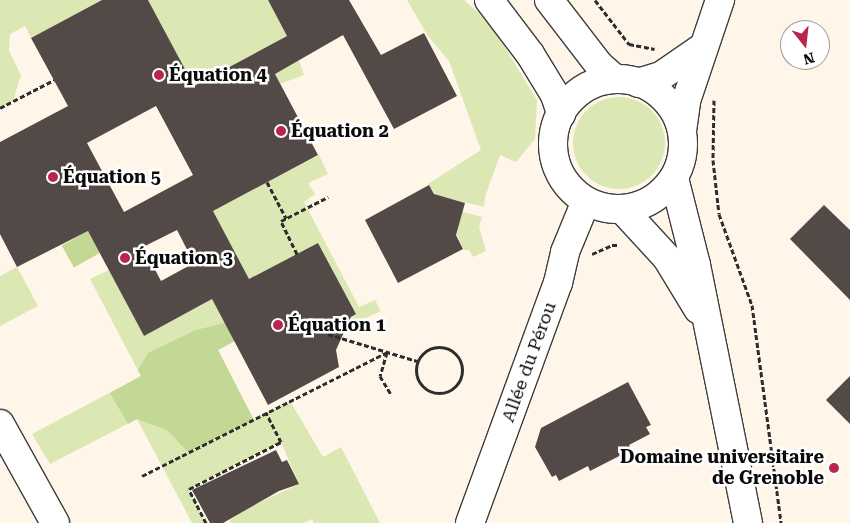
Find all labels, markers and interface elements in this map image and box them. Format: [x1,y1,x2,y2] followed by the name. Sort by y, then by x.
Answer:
[780,20,830,70] north arrow
[801,49,816,68] text: N
[169,64,267,86] place label: Équation 4
[153,69,165,81] marker: Équation 4
[291,120,389,142] place label: Équation 2
[275,125,287,137] marker: Équation 2
[63,166,161,188] place label: Équation 5
[47,171,59,183] marker: Équation 5
[135,247,233,269] place label: Équation 3
[119,252,131,264] marker: Équation 3
[497,299,561,425] street label: Allée du Pérou
[288,314,386,336] place label: Équation 1
[272,319,284,331] marker: Équation 1
[620,447,824,489] place label: Domaine universitaire de Grenoble
[828,462,840,474] marker: Domaine universitaire de Grenoble

